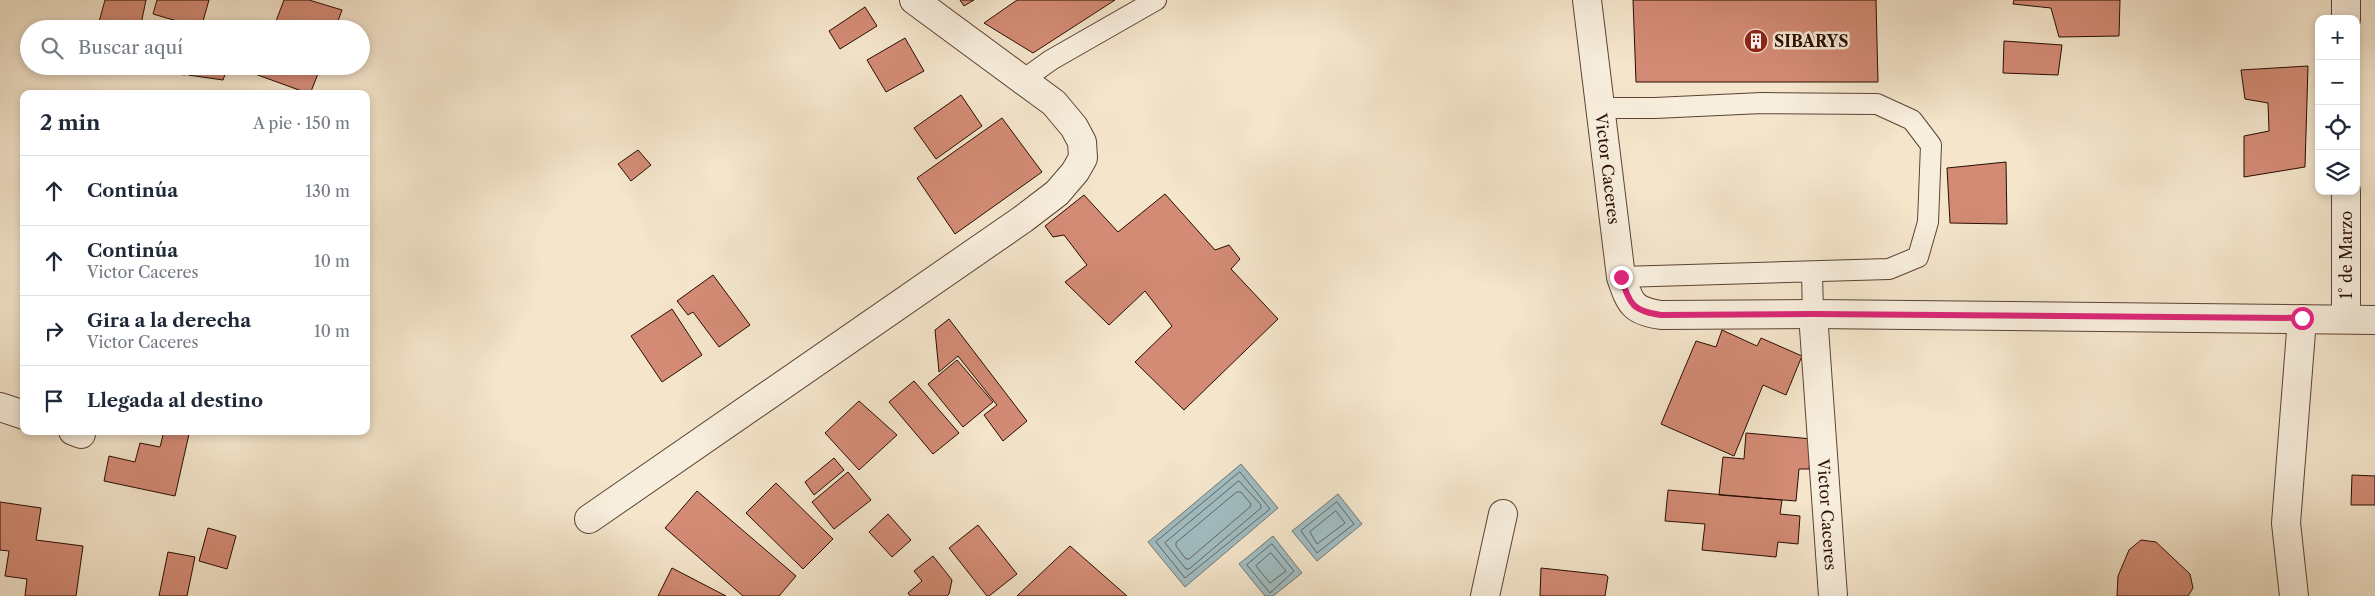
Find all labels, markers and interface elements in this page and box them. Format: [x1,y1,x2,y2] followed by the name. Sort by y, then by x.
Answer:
[2315,15,2360,195] map controls
[2315,15,2360,60] button: +
[20,20,370,75] search box
[1743,28,1769,54] building icon: SIBARYS
[1774,31,1848,51] place label: SIBARYS
[38,34,66,62] icon: search
[78,36,183,59] text: Buscar aquí
[2315,60,2360,105] button: −
[2315,105,2360,150] button: locate
[40,110,100,135] text: 2 min
[1591,111,1624,225] street label: Victor Caceres
[253,113,350,133] text: A pie · 150 m
[2315,150,2360,195] button: layers
[40,177,68,205] icon: ahead
[87,179,178,202] text: Continúa
[305,181,350,201] text: 130 m
[2336,211,2356,299] street label: 1° de Marzo
[87,239,178,262] text: Continúa
[40,247,68,275] icon: ahead
[314,251,350,271] text: 10 m
[87,262,199,282] text: Victor Caceres
[1610,266,1633,289] route end
[2291,307,2314,330] route start
[87,309,251,332] text: Gira a la derecha
[40,317,68,345] icon: right
[314,321,350,341] text: 10 m
[87,332,199,352] text: Victor Caceres
[40,387,68,415] icon: arrive
[87,389,263,412] text: Llegada al destino
[1813,457,1841,571] street label: Victor Caceres

